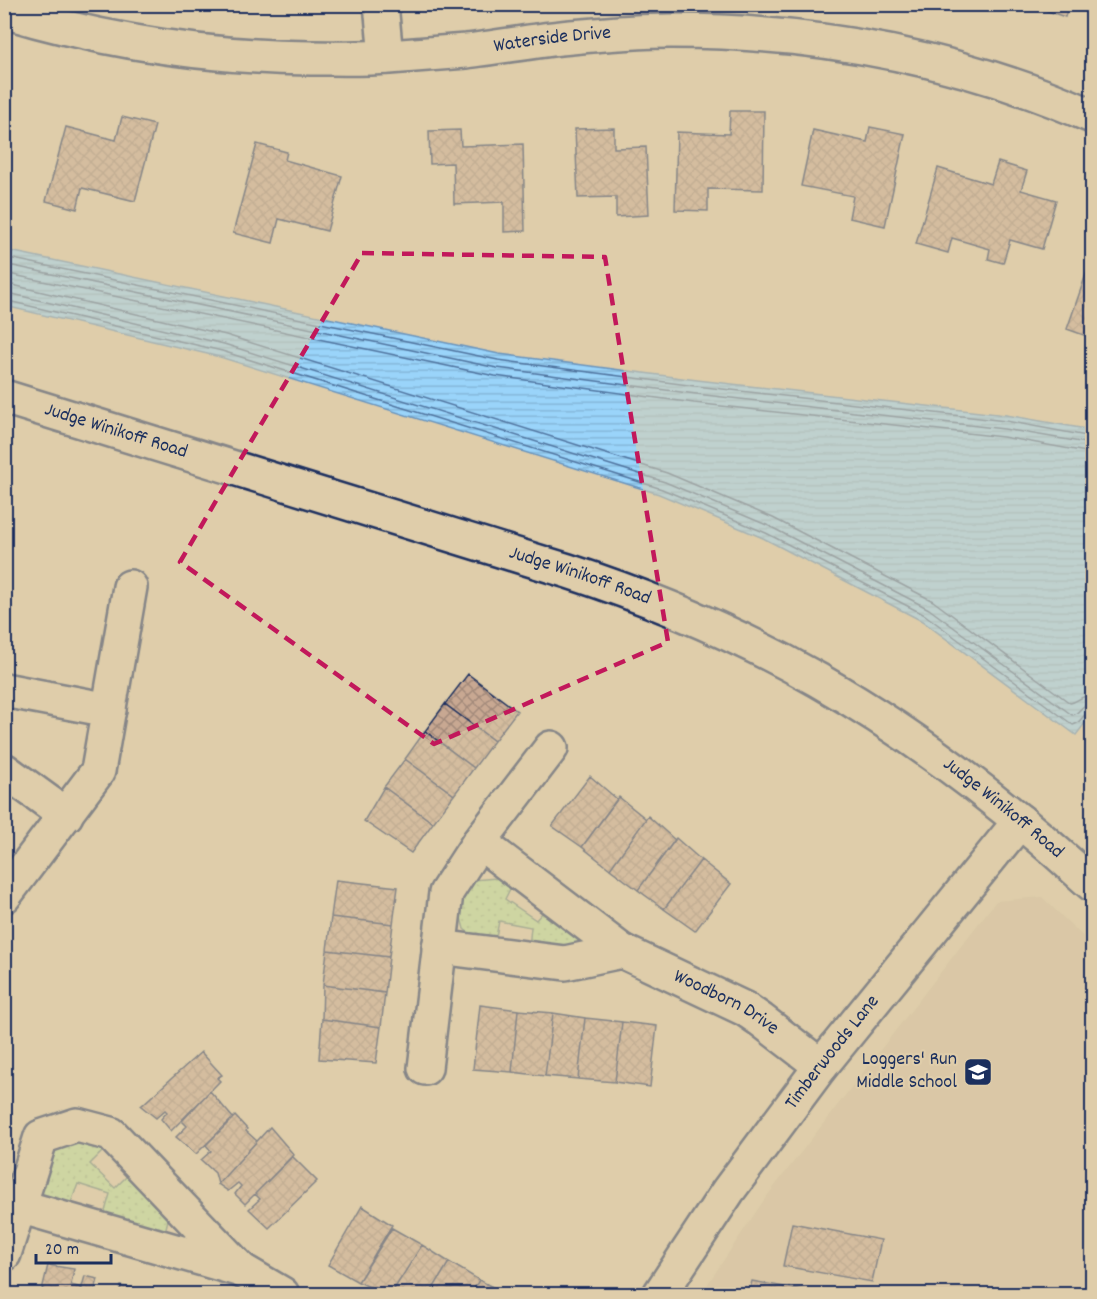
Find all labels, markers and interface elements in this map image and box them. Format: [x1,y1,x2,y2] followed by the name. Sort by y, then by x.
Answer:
[492,20,612,61] street label: Waterside Drive
[41,396,191,467] street label: Judge Winikoff Road
[505,540,655,613] street label: Judge Winikoff Road
[937,751,1070,866] street label: Judge Winikoff Road
[669,963,785,1043] street label: Woodborn Drive
[779,989,887,1116] street label: Timberwoods Lane
[856,1046,957,1097] place label: Loggers' Run Middle School
[962,1056,994,1088] school or university icon: Loggers' Run Middle School
[36,1227,111,1265] scale bar
[45,1238,79,1263] text: 20 m

